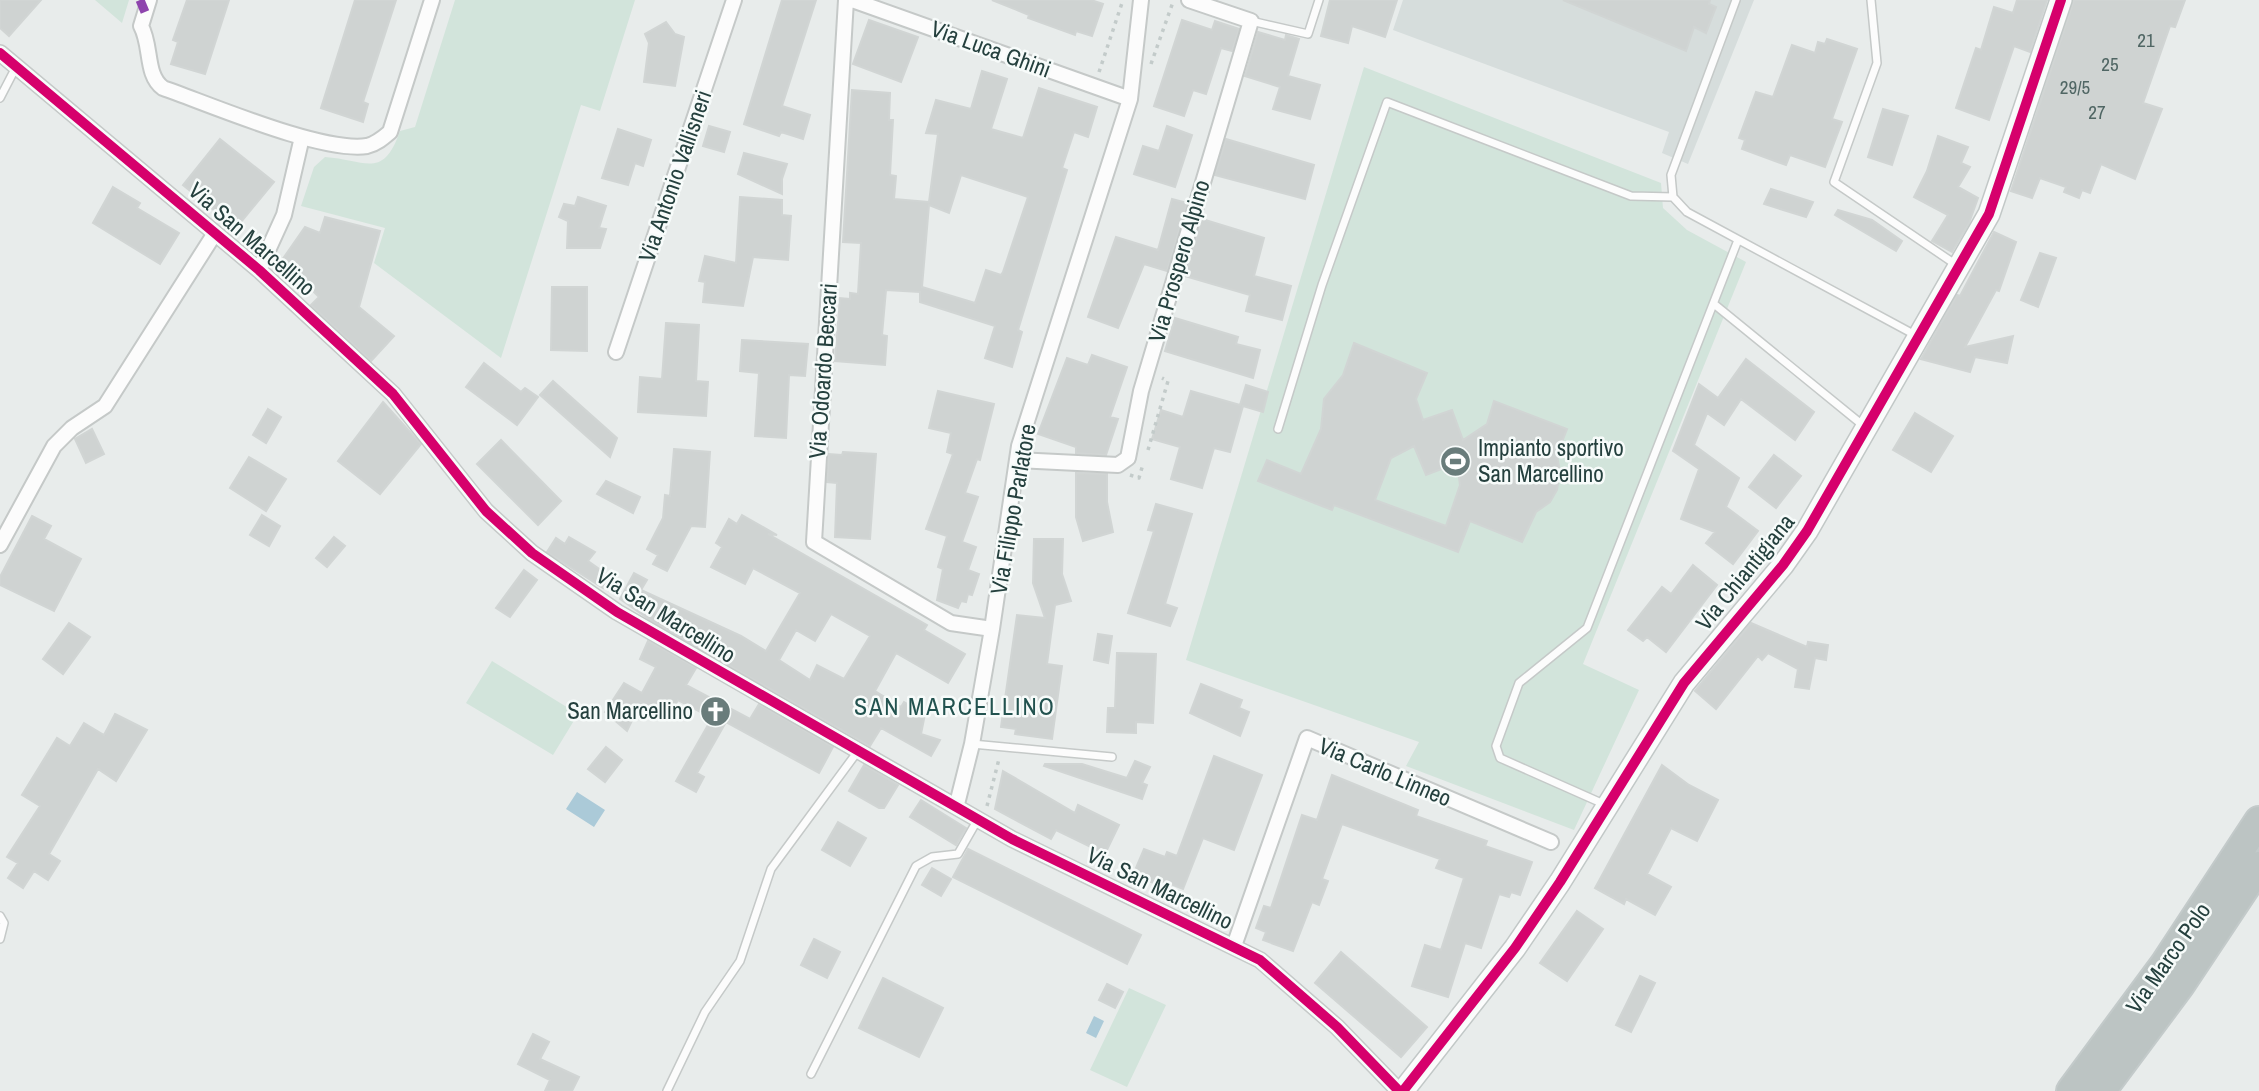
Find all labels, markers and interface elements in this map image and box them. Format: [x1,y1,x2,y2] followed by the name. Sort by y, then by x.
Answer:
[927,13,1055,85] street label: Via Luca Ghini
[2137,27,2155,53] house number: 21
[2101,51,2119,77] house number: 25
[2060,74,2090,100] house number: 29/5
[631,86,718,266] street label: Via Antonio Vallisneri
[2088,99,2106,125] house number: 27
[182,175,323,302] street label: Via San Marcellino
[1141,176,1216,346] street label: Via Prospero Alpino
[801,282,844,460] street label: Via Odoardo Beccari
[982,421,1043,597] street label: Via Filippo Parlatore
[1478,432,1624,489] place label: Impianto sportivo San Marcellino
[1438,444,1472,478] sports icon: Impianto sportivo San Marcellino
[1688,507,1801,636] street label: Via Chiantigiana
[591,559,742,670] street label: Via San Marcellino
[854,690,1056,722] district label: SAN MARCELLINO
[699,694,733,728] church icon: San Marcellino
[567,695,693,726] place label: San Marcellino
[1314,730,1456,813] street label: Via Carlo Linneo
[1082,839,1238,936] street label: Via San Marcellino
[2118,896,2217,1019] street label: Via Marco Polo

